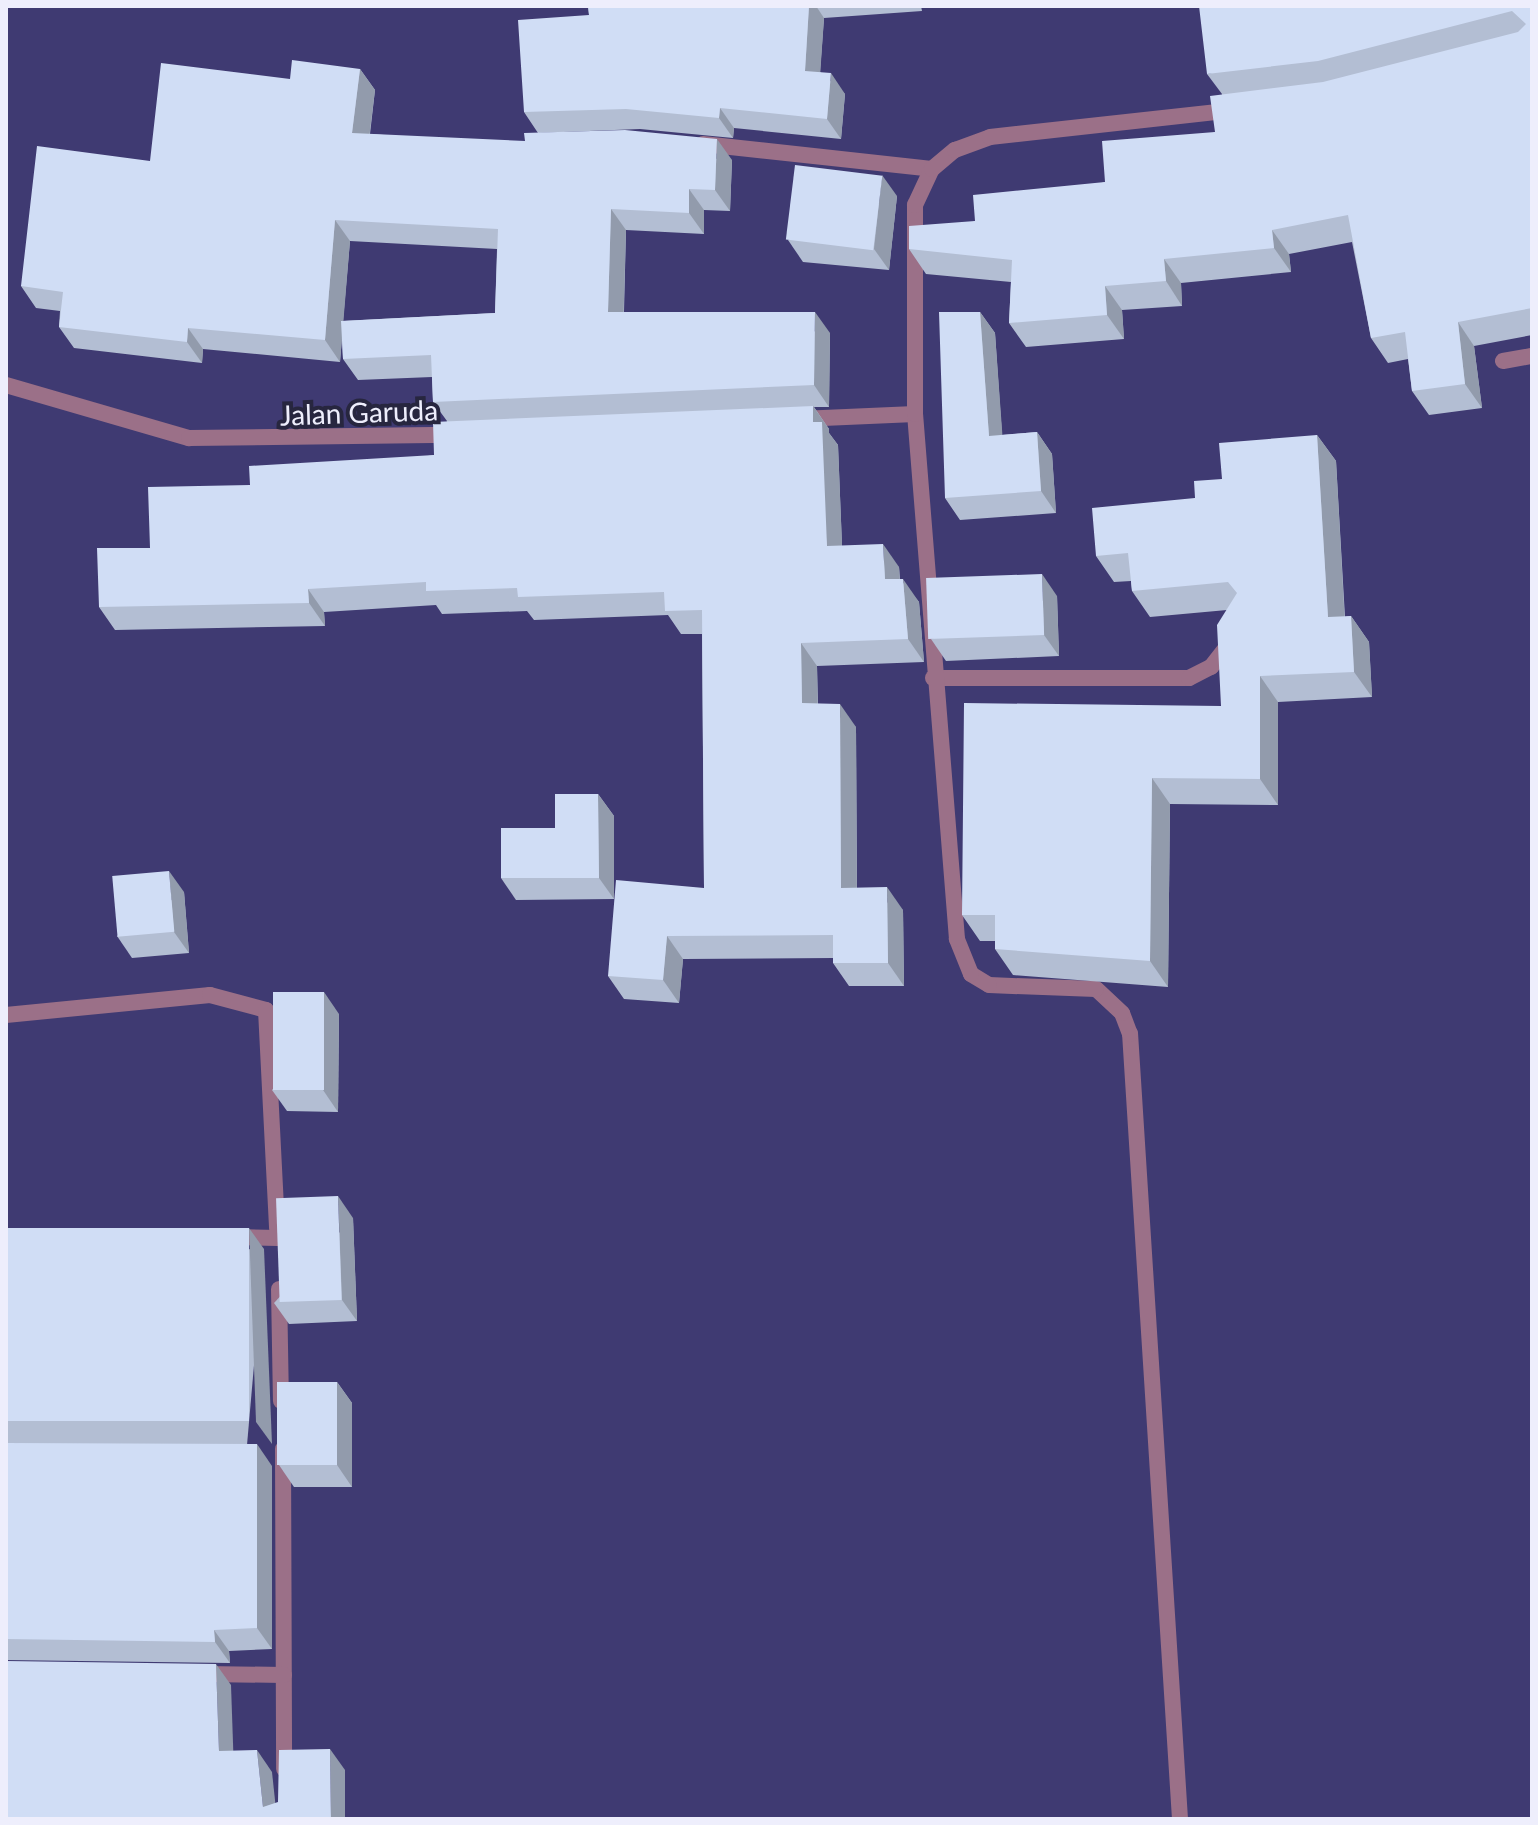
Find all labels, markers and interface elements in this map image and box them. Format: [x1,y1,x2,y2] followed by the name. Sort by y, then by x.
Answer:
[279,392,439,432] street label: Jalan Garuda

